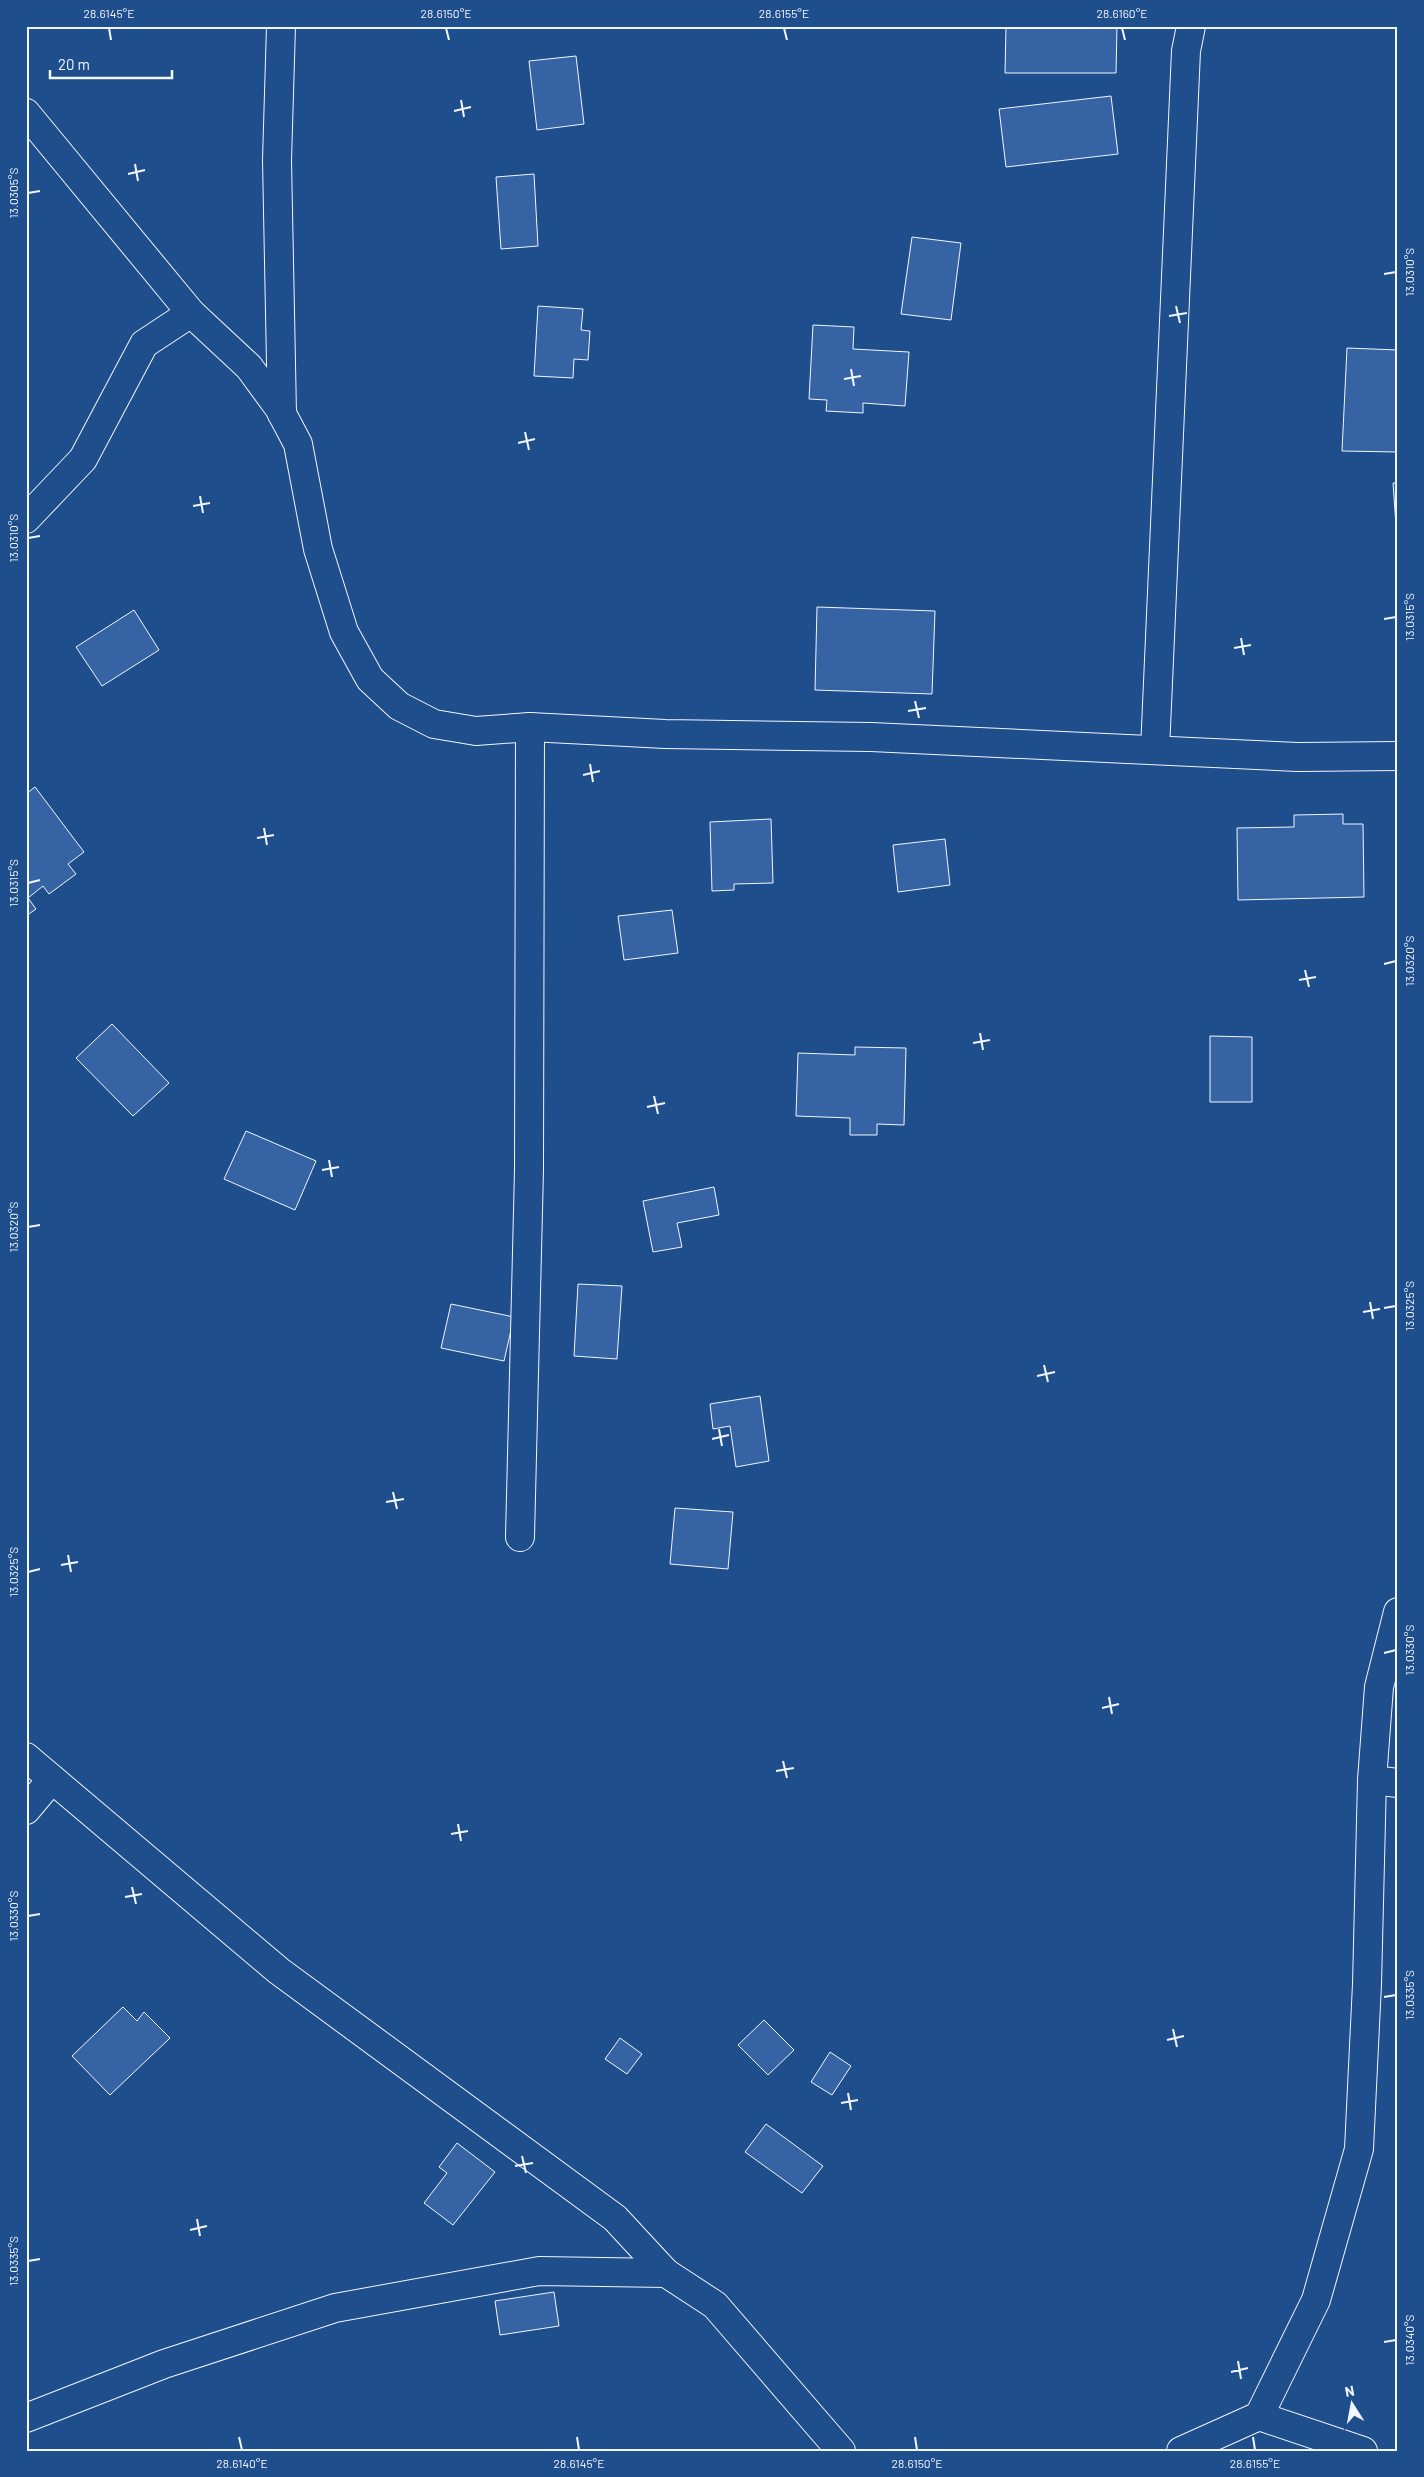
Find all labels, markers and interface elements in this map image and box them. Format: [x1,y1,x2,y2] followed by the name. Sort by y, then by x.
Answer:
[84,6,134,20] text: 28.6145°E
[421,6,471,20] text: 28.6150°E
[759,6,809,20] text: 28.6155°E
[1097,6,1147,20] text: 28.6160°E
[50,48,172,80] scale bar
[58,55,90,73] text: 20 m
[6,168,20,218] text: 13.0305°S
[1402,248,1416,296] text: 13.0310°S
[6,514,20,562] text: 13.0310°S
[1402,593,1416,641] text: 13.0315°S
[6,859,20,907] text: 13.0315°S
[1402,935,1416,987] text: 13.0320°S
[6,1201,20,1253] text: 13.0320°S
[1402,1281,1416,1331] text: 13.0325°S
[6,1547,20,1597] text: 13.0325°S
[1402,1625,1416,1675] text: 13.0330°S
[6,1891,20,1941] text: 13.0330°S
[1402,1970,1416,2020] text: 13.0335°S
[6,2236,20,2286] text: 13.0335°S
[1402,2314,1416,2366] text: 13.0340°S
[1326,2380,1376,2430] north arrow
[1343,2382,1356,2400] text: N
[216,2456,268,2470] text: 28.6140°E
[554,2456,604,2470] text: 28.6145°E
[892,2456,942,2470] text: 28.6150°E
[1230,2456,1280,2470] text: 28.6155°E

